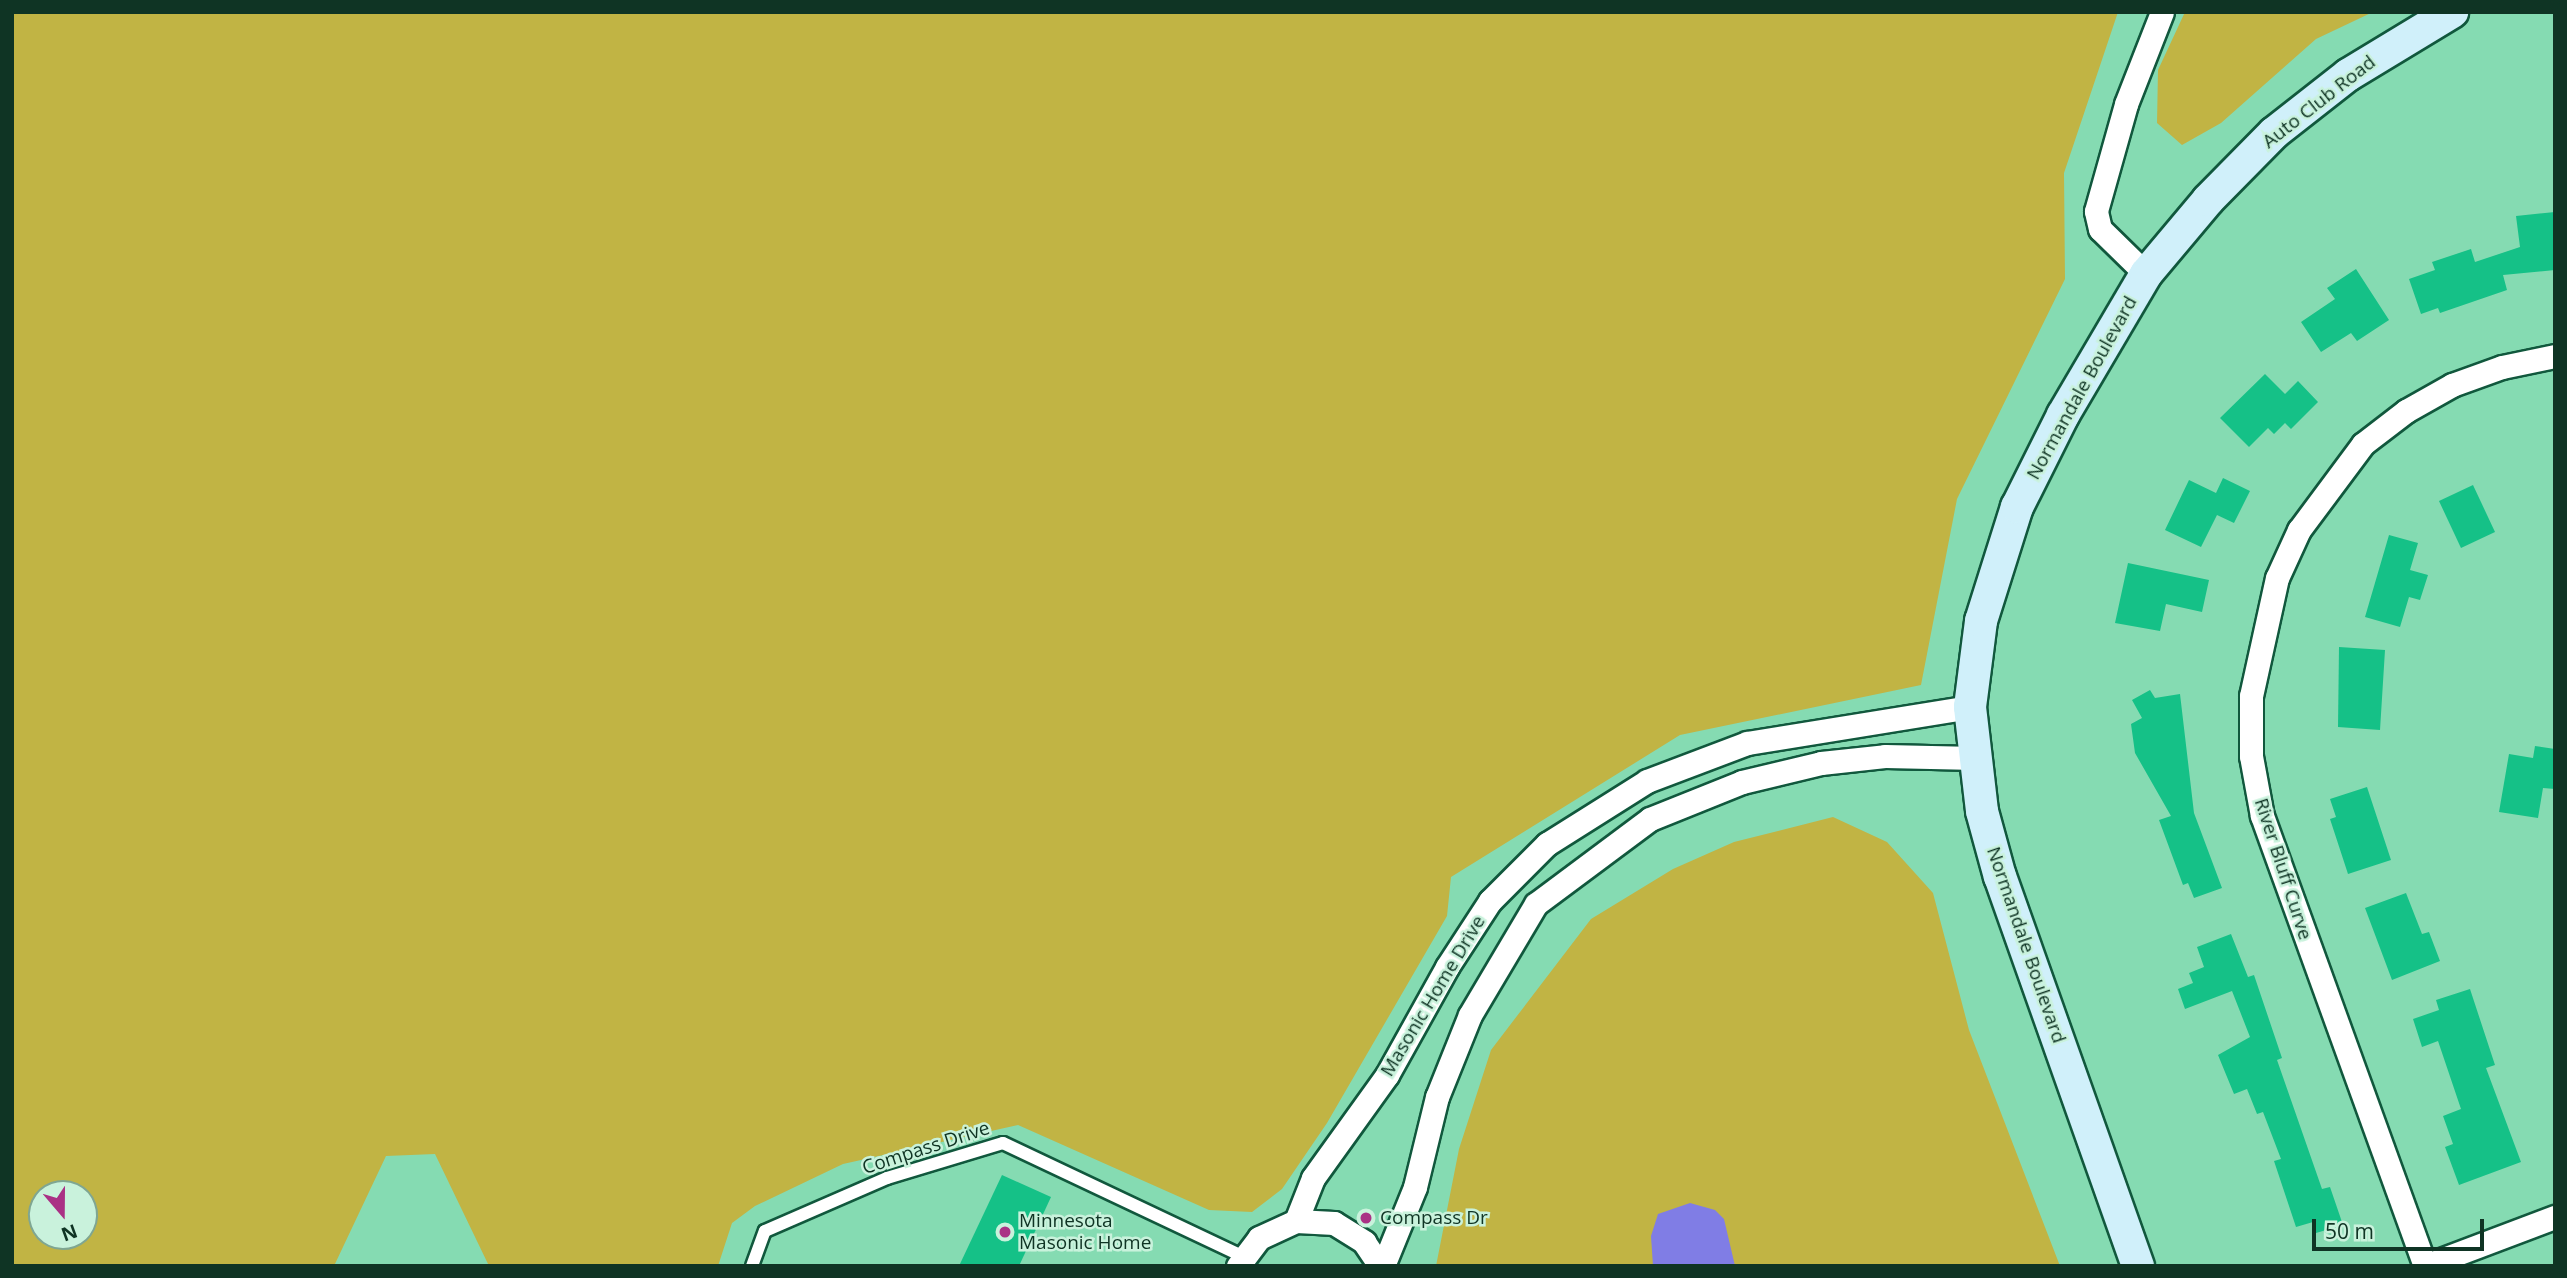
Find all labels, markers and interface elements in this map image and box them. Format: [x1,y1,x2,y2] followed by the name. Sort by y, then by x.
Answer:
[2258,51,2380,153] street label: Auto Club Road
[2022,292,2142,484] street label: Normandale Boulevard
[2249,795,2317,943] street label: River Bluff Curve
[1982,844,2070,1046] street label: Normandale Boulevard
[1376,911,1490,1081] street label: Masonic Home Drive
[859,1117,993,1179] street label: Compass Drive
[28,1180,98,1250] north arrow
[2315,1204,2486,1248] scale bar
[1380,1207,1488,1229] place label: Compass Dr
[1019,1210,1151,1254] place label: Minnesota Masonic Home
[1358,1210,1374,1226] marker: Compass Dr
[2325,1217,2374,1245] text: 50 m
[58,1218,81,1248] text: N
[997,1224,1013,1240] marker: Minnesota Masonic Home

